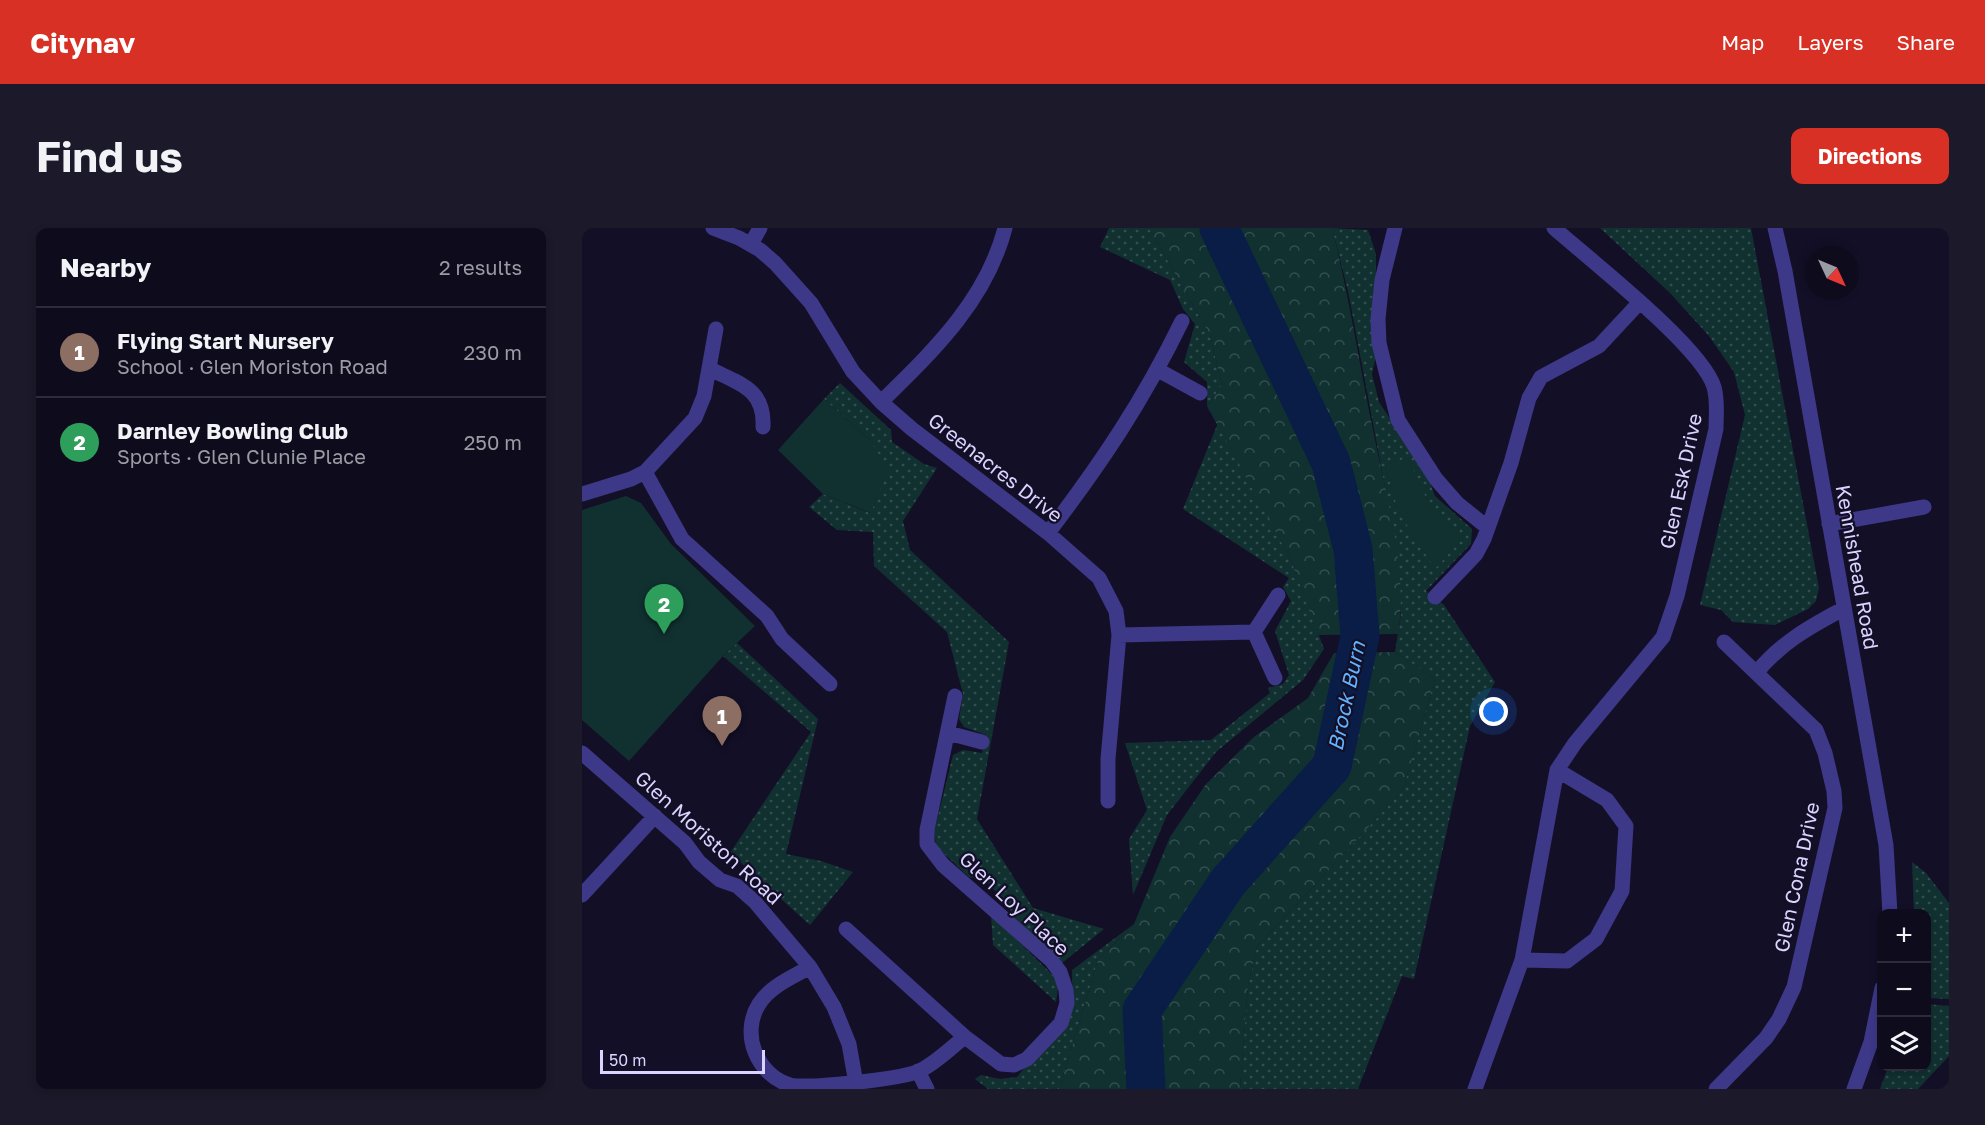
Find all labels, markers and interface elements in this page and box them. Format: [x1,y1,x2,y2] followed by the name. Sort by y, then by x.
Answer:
[30,26,135,59] text: Citynav
[1721,29,1764,55] text: Map
[1797,29,1864,55] text: Layers
[1897,29,1955,55] text: Share
[1791,128,1949,184] button: Directions
[36,131,183,181] text: Find us
[1805,246,1859,300] north arrow
[60,252,151,283] text: Nearby
[439,255,522,279] text: 2 results
[117,327,334,354] text: Flying Start Nursery
[74,340,85,364] text: 1
[464,340,522,364] text: 230 m
[117,354,388,378] text: School · Glen Moriston Road
[924,407,1068,527] street label: Greenacres Drive
[1654,411,1706,551] street label: Glen Esk Drive
[117,417,348,444] text: Darnley Bowling Club
[73,430,86,454] text: 2
[464,430,522,454] text: 250 m
[117,444,366,468] text: Sports · Glen Clunie Place
[1832,483,1884,651] street label: Kennishead Road
[644,584,683,634] pin: 2
[1322,638,1370,753] water label: Brock Burn
[702,696,742,746] pin: 1
[1479,697,1508,726] your location
[631,765,787,909] street label: Glen Moriston Road
[1768,800,1824,954] street label: Glen Cona Drive
[955,846,1075,960] street label: Glen Loy Place
[1877,909,1931,1071] map controls
[1877,909,1931,963] button: +
[1877,963,1931,1017] button: −
[1877,1017,1931,1071] button: layers
[600,1047,765,1074] scale bar
[609,1050,646,1070] text: 50 m

